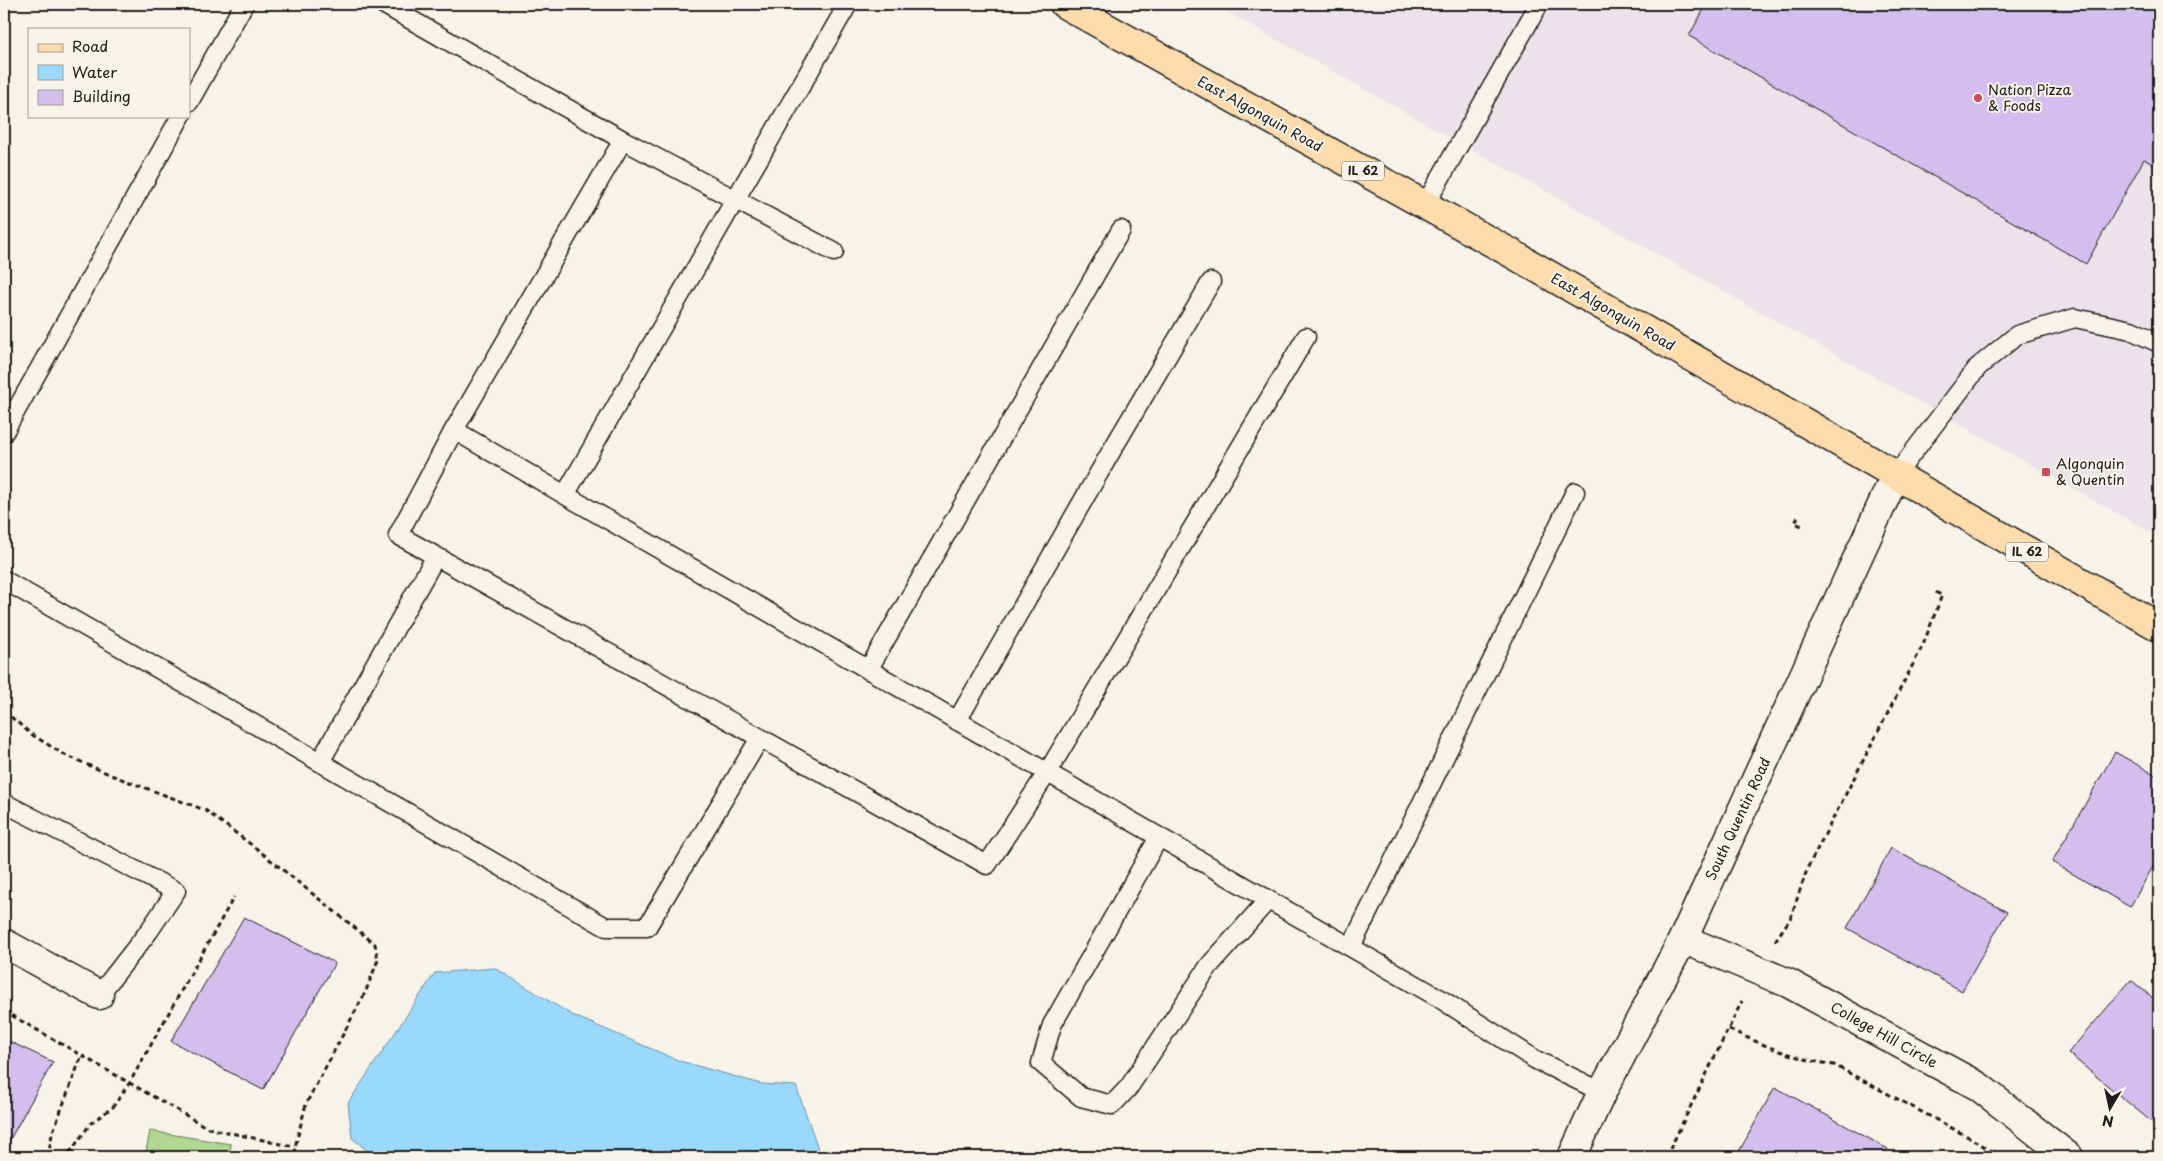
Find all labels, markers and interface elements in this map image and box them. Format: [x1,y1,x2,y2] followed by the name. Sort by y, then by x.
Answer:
[28,28,190,118] legend
[72,34,108,57] text: Road
[72,60,117,83] text: Water
[1194,70,1327,157] street label: East Algonquin Road
[1988,79,2071,116] place label: Nation Pizza & Foods
[72,84,131,107] text: Building
[1972,92,1984,104] marker: Nation Pizza & Foods
[1342,162,1384,180] road number: IL 62
[1547,267,1679,356] street label: East Algonquin Road
[2056,453,2125,490] place label: Algonquin & Quentin
[2040,466,2052,478] marker: Algonquin & Quentin
[2006,542,2048,562] road number: IL 62
[1700,754,1775,884] street label: South Quentin Road
[1827,996,1942,1073] street label: College Hill Circle
[2086,1084,2136,1134] north arrow
[2101,1110,2115,1133] text: N

